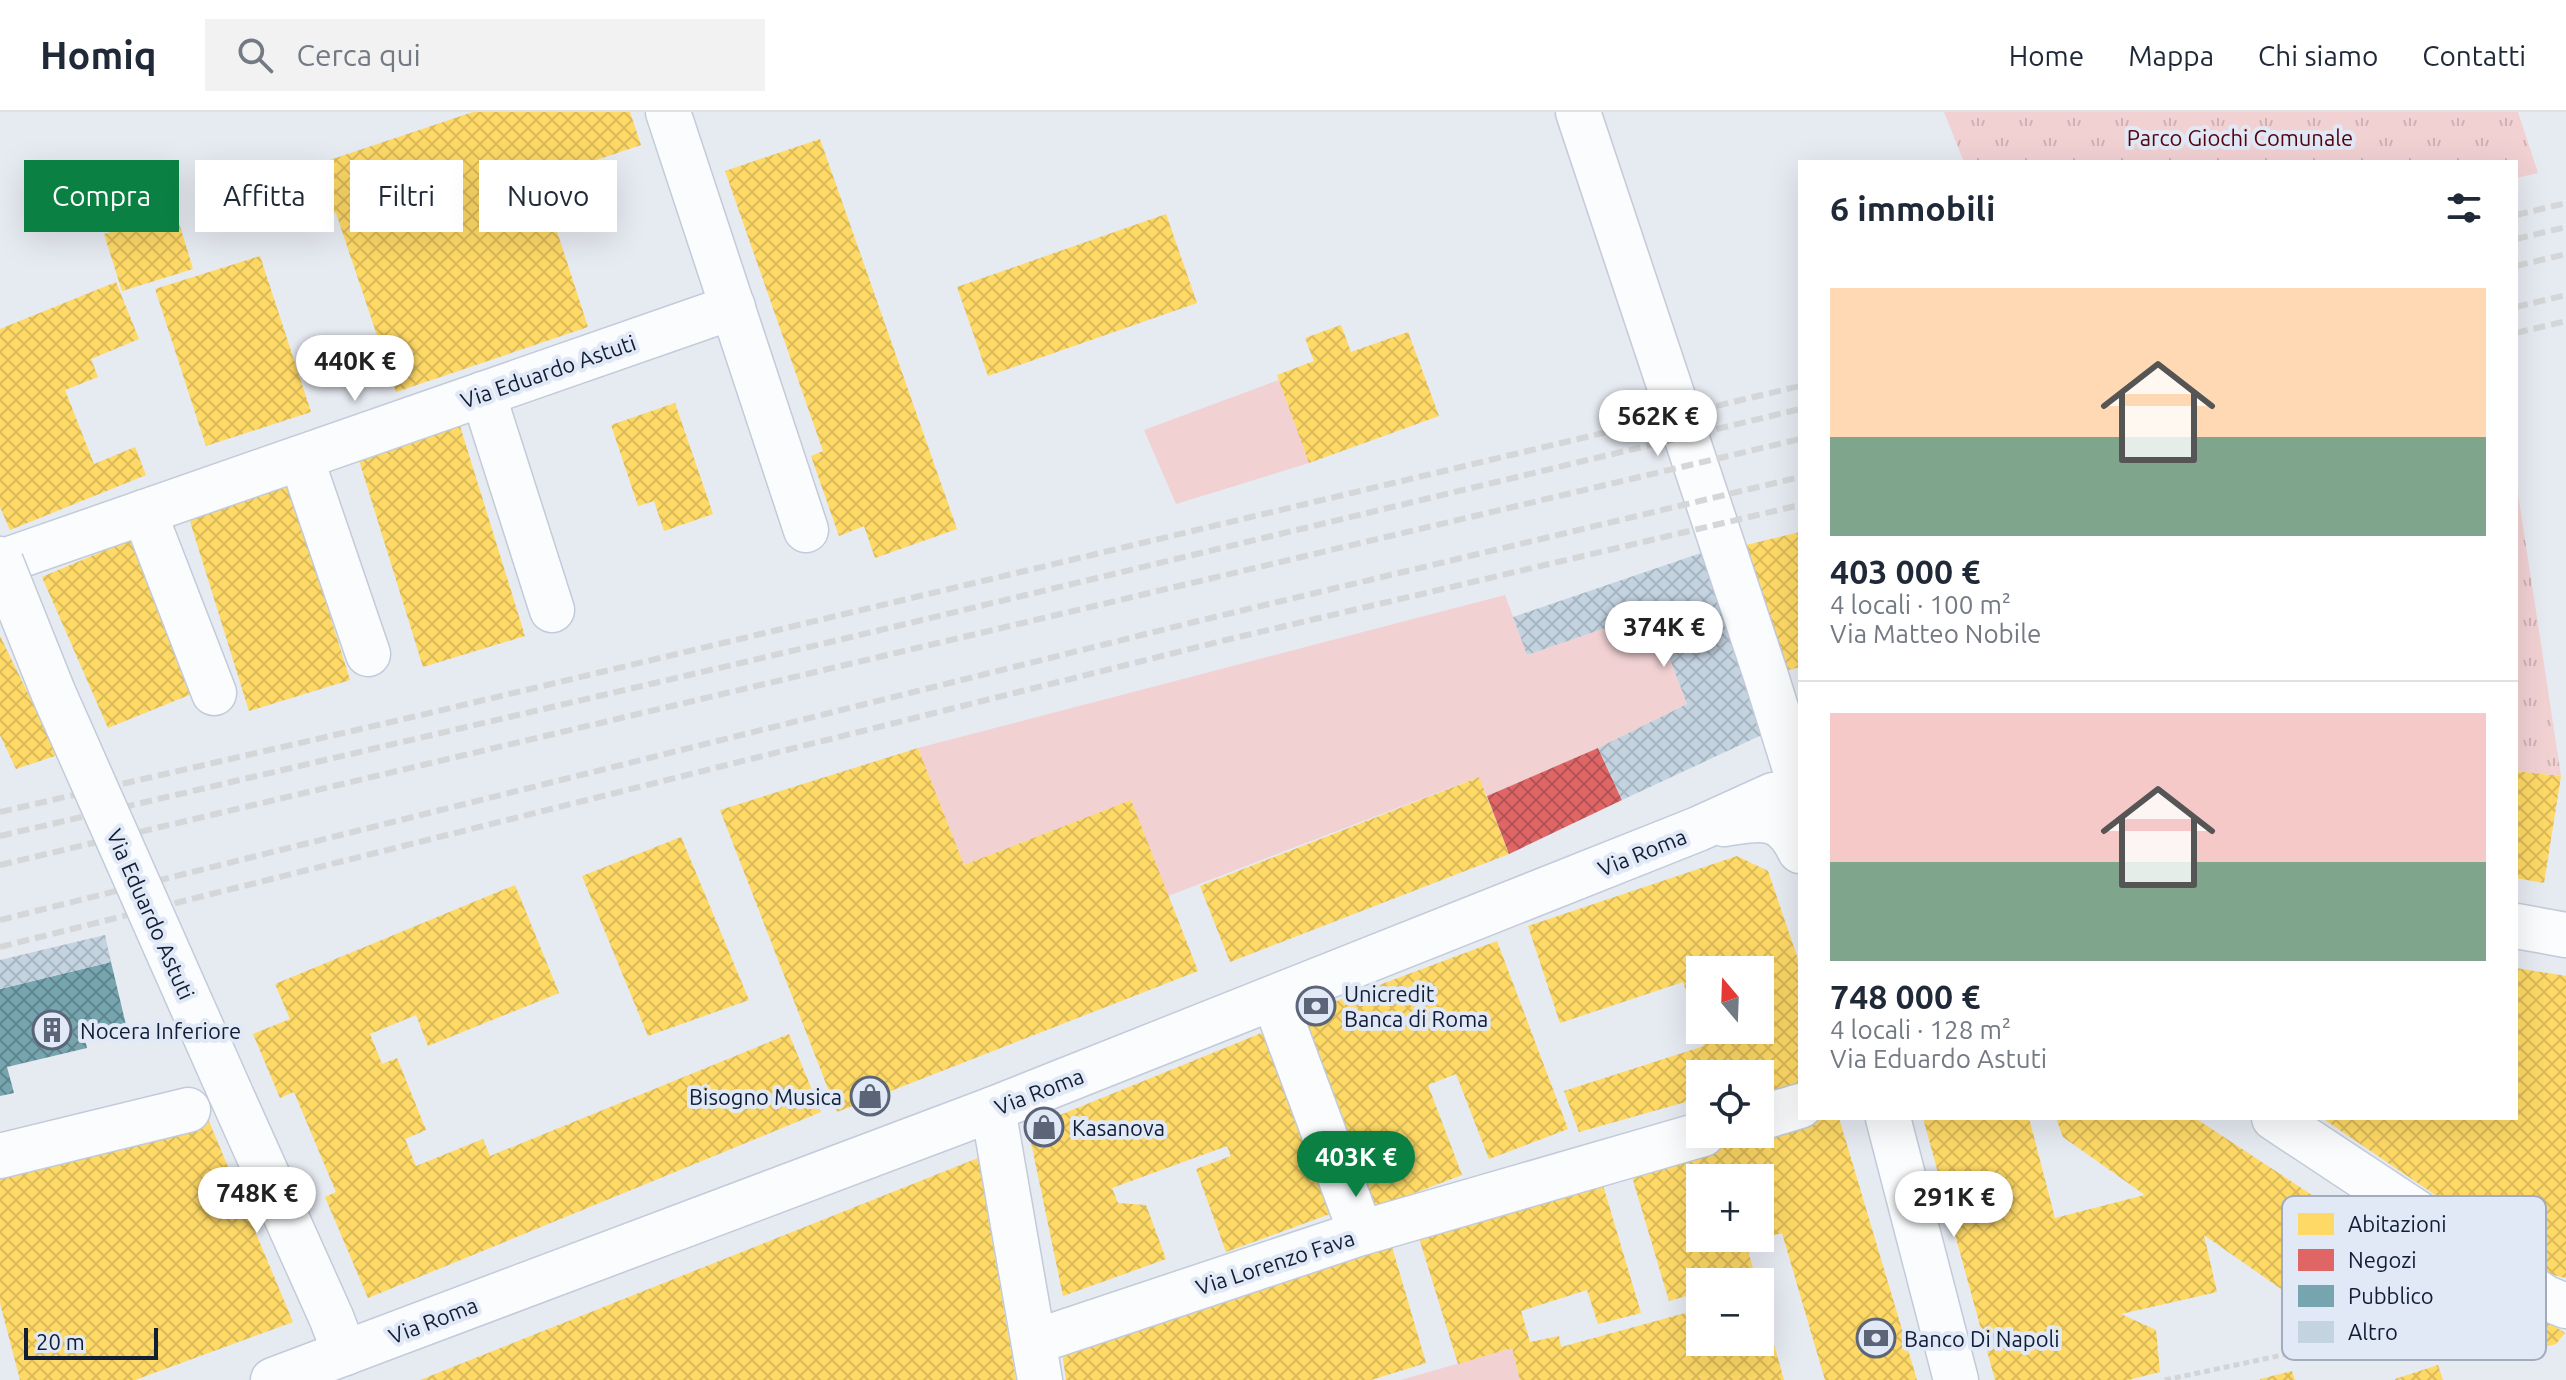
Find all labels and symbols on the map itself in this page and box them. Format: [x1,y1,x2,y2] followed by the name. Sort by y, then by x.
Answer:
[2127,125,2353,150] park label: Parco Giochi Comunale
[457,329,639,413] street label: Via Eduardo Astuti
[290,335,420,403] pin: 440K €
[1593,390,1723,458] pin: 562K €
[1599,601,1729,669] pin: 374K €
[1594,823,1690,881] street label: Via Roma
[102,825,200,1003] street label: Via Eduardo Astuti
[1686,956,1774,1044] north arrow
[1344,981,1488,1031] place label: Unicredit Banca di Roma
[1295,985,1337,1027] bank icon: Unicredit Banca di Roma
[31,1009,73,1051] building icon: Nocera Inferiore
[80,1018,241,1043] place label: Nocera Inferiore
[991,1063,1087,1119] street label: Via Roma
[849,1075,891,1117] shop icon: Bisogno Musica
[689,1084,842,1109] place label: Bisogno Musica
[1023,1106,1065,1148] shop icon: Kasanova
[1072,1115,1165,1140] place label: Kasanova
[1291,1131,1421,1199] pin: 403K €
[192,1167,322,1235] pin: 748K €
[1889,1171,2019,1239] pin: 291K €
[2282,1196,2546,1360] legend
[2348,1211,2447,1236] text: Abitazioni
[1193,1225,1357,1299] street label: Via Lorenzo Fava
[2348,1247,2417,1272] text: Negozi
[2348,1283,2434,1308] text: Pubblico
[385,1292,481,1348] street label: Via Roma
[1855,1317,1897,1359] bank icon: Banco Di Napoli
[2348,1319,2398,1344] text: Altro
[24,1324,158,1360] scale bar
[1904,1326,2060,1351] place label: Banco Di Napoli

